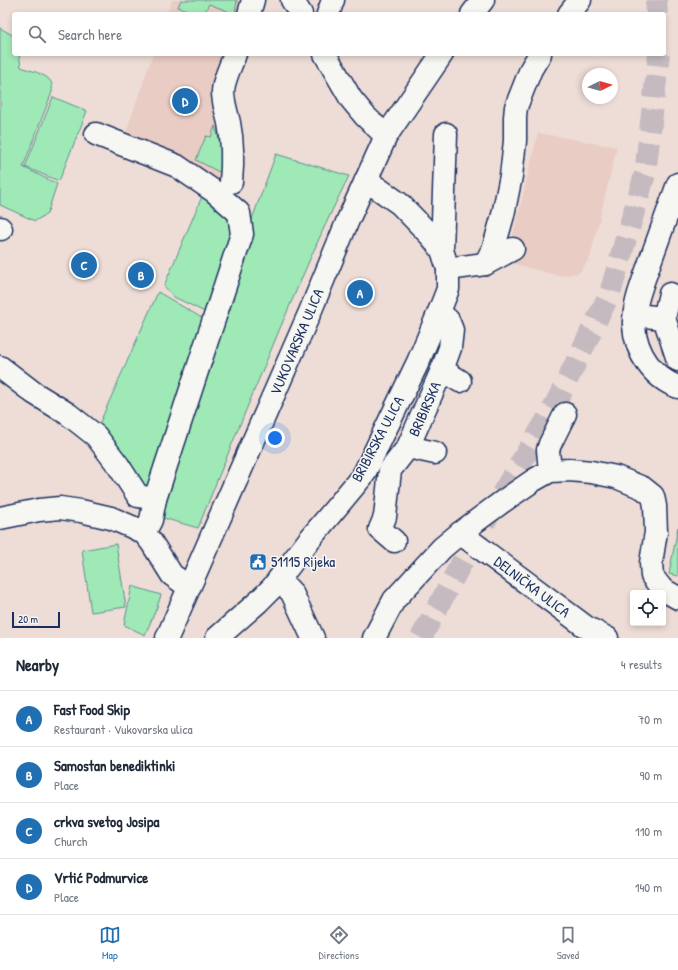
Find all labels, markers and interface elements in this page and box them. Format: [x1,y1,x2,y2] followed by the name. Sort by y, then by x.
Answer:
[12,12,666,56] search box
[26,23,48,45] icon: search
[58,24,122,45] text: Search here
[582,68,618,104] north arrow
[172,86,198,116] pin: D
[71,250,97,280] pin: C
[128,260,154,290] pin: B
[347,278,373,308] pin: A
[265,285,329,398] street label: VUKOVARSKA ULICA
[403,377,446,440] street label: BRIBIRSKA
[346,392,409,485] street label: BRIBIRSKA ULICA
[265,428,285,448] your location
[271,551,335,572] place label: 51115 Rijeka
[490,551,575,623] street label: DELNIČKA ULICA
[248,552,268,572] public building icon: 51115 Rijeka
[630,590,666,626] map controls
[630,590,666,626] button: locate
[12,610,60,629] scale bar
[18,612,38,626] text: 20 m
[16,653,59,676] text: Nearby
[621,655,662,673] text: 4 results
[54,699,130,720] text: Fast Food Skip
[26,710,32,728] text: A
[638,710,662,728] text: 70 m
[54,720,193,738] text: Restaurant · Vukovarska ulica
[54,755,175,776] text: Samostan benediktinki
[26,766,32,784] text: B
[640,766,662,784] text: 90 m
[54,776,79,794] text: Place
[54,811,159,832] text: crkva svetog Josipa
[25,822,33,840] text: C
[635,822,662,840] text: 110 m
[54,832,87,850] text: Church
[54,867,148,888] text: Vrtić Podmurvice
[26,878,32,896] text: D
[635,878,662,896] text: 140 m
[54,888,79,906] text: Place
[99,924,121,962] tab: Map
[319,924,359,962] tab: Directions
[557,924,579,962] tab: Saved

